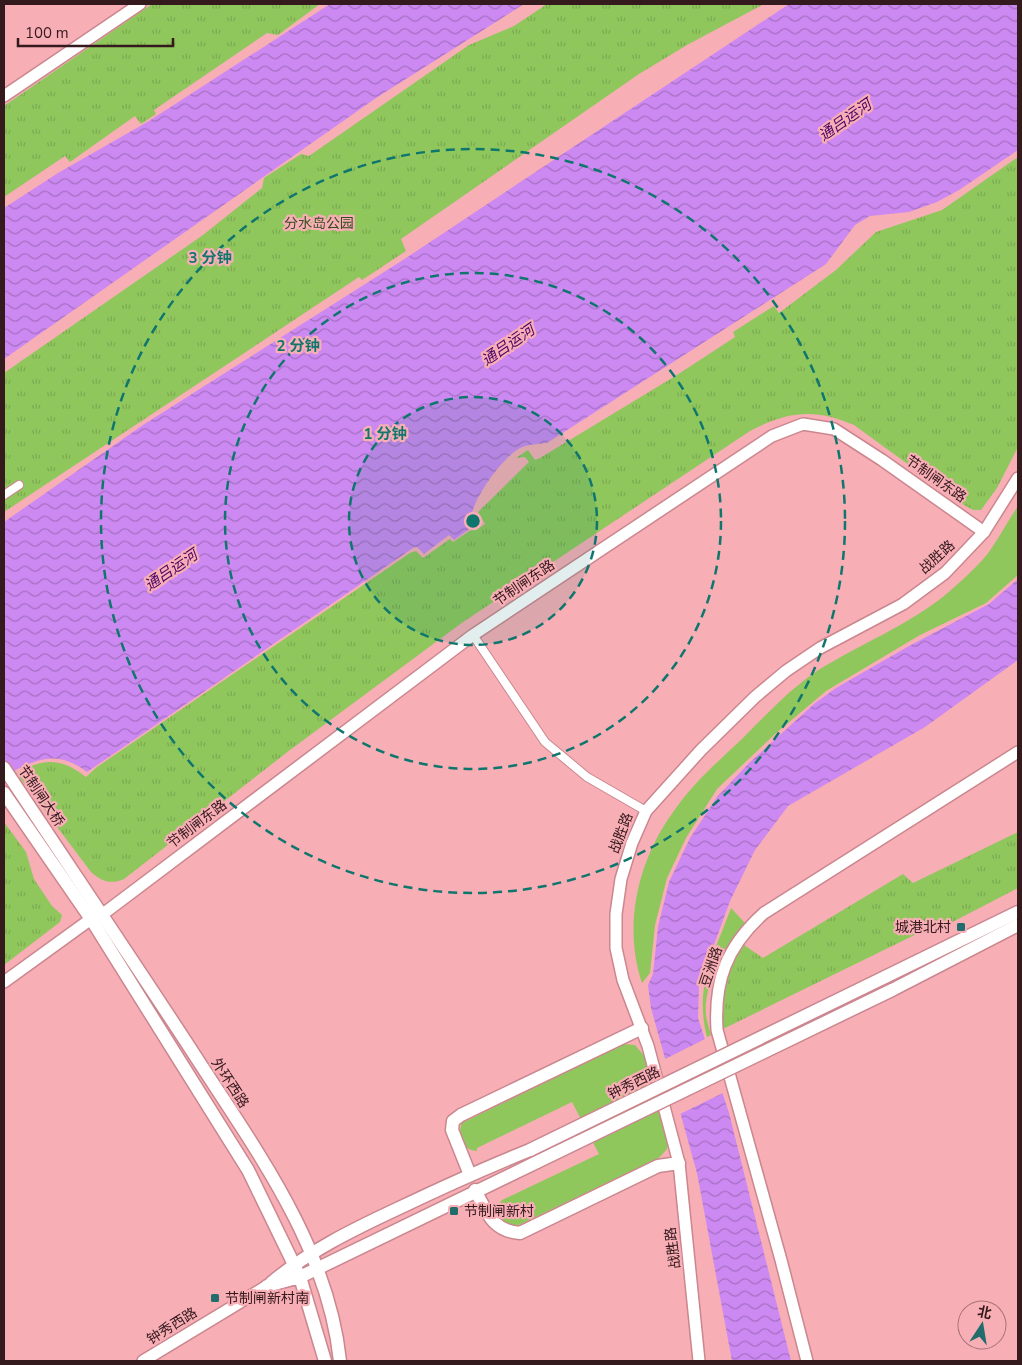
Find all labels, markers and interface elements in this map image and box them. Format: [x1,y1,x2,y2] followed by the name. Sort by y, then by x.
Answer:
[18,15,172,47] scale bar
[25,23,69,43] text: 100 m
[815,93,878,145] water label: 通吕运河
[284,214,354,233] park label: 分水岛公园
[188,248,232,268] text: 3 分钟
[478,318,541,370] water label: 通吕运河
[276,336,320,356] text: 2 分钟
[363,424,407,444] text: 1 分钟
[902,451,970,507] street label: 节制闸东路
[464,512,482,530] centre of rings
[915,536,959,578] street label: 战胜路
[141,543,204,595] water label: 通吕运河
[490,556,558,610] street label: 节制闸东路
[14,762,68,830] street label: 节制闸大桥
[163,795,231,853] street label: 节制闸东路
[605,810,637,856] street label: 战胜路
[895,918,951,937] place label: 城港北村
[955,921,967,933] marker: 城港北村
[695,944,727,990] street label: 豆洲路
[207,1054,253,1112] street label: 外环西路
[605,1062,663,1104] street label: 钟秀西路
[464,1202,534,1221] place label: 节制闸新村
[448,1205,460,1217] marker: 节制闸新村
[661,1226,685,1270] street label: 战胜路
[225,1289,309,1308] place label: 节制闸新村南
[209,1292,221,1304] marker: 节制闸新村南
[957,1300,1007,1350] north arrow
[976,1302,993,1324] text: 北
[143,1303,201,1349] street label: 钟秀西路

